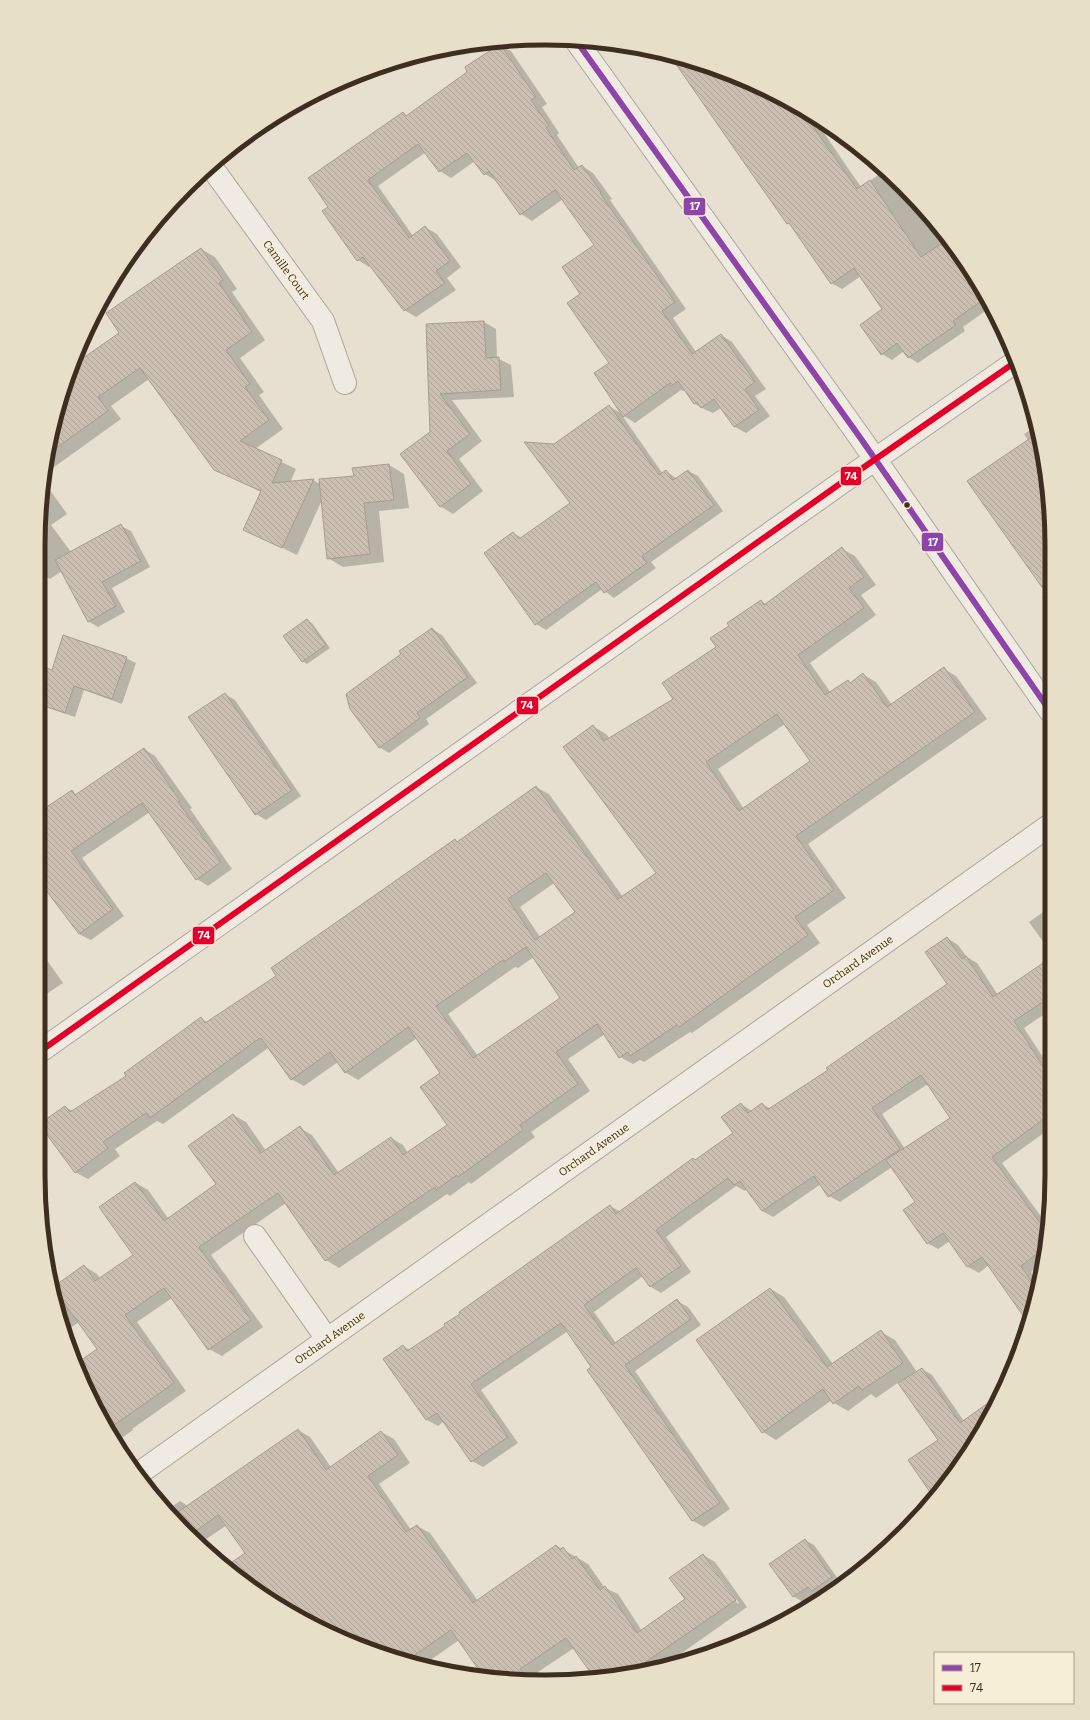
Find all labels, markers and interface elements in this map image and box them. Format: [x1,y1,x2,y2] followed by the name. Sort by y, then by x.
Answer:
[683,197,706,216] line badge: 17
[690,200,700,213] text: 17
[260,238,312,302] street label: Camille Court
[840,466,862,486] line badge: 74
[845,470,858,483] text: 74
[902,500,912,510] unlabelled marker
[921,532,944,552] line badge: 17
[928,536,938,549] text: 17
[516,696,539,715] line badge: 74
[521,699,534,712] text: 74
[192,926,215,945] line badge: 74
[198,929,211,942] text: 74
[820,933,896,991] street label: Orchard Avenue
[556,1121,632,1179] street label: Orchard Avenue
[292,1309,368,1367] street label: Orchard Avenue
[934,1652,1074,1704] legend
[970,1661,981,1675] text: 17
[970,1681,983,1695] text: 74

